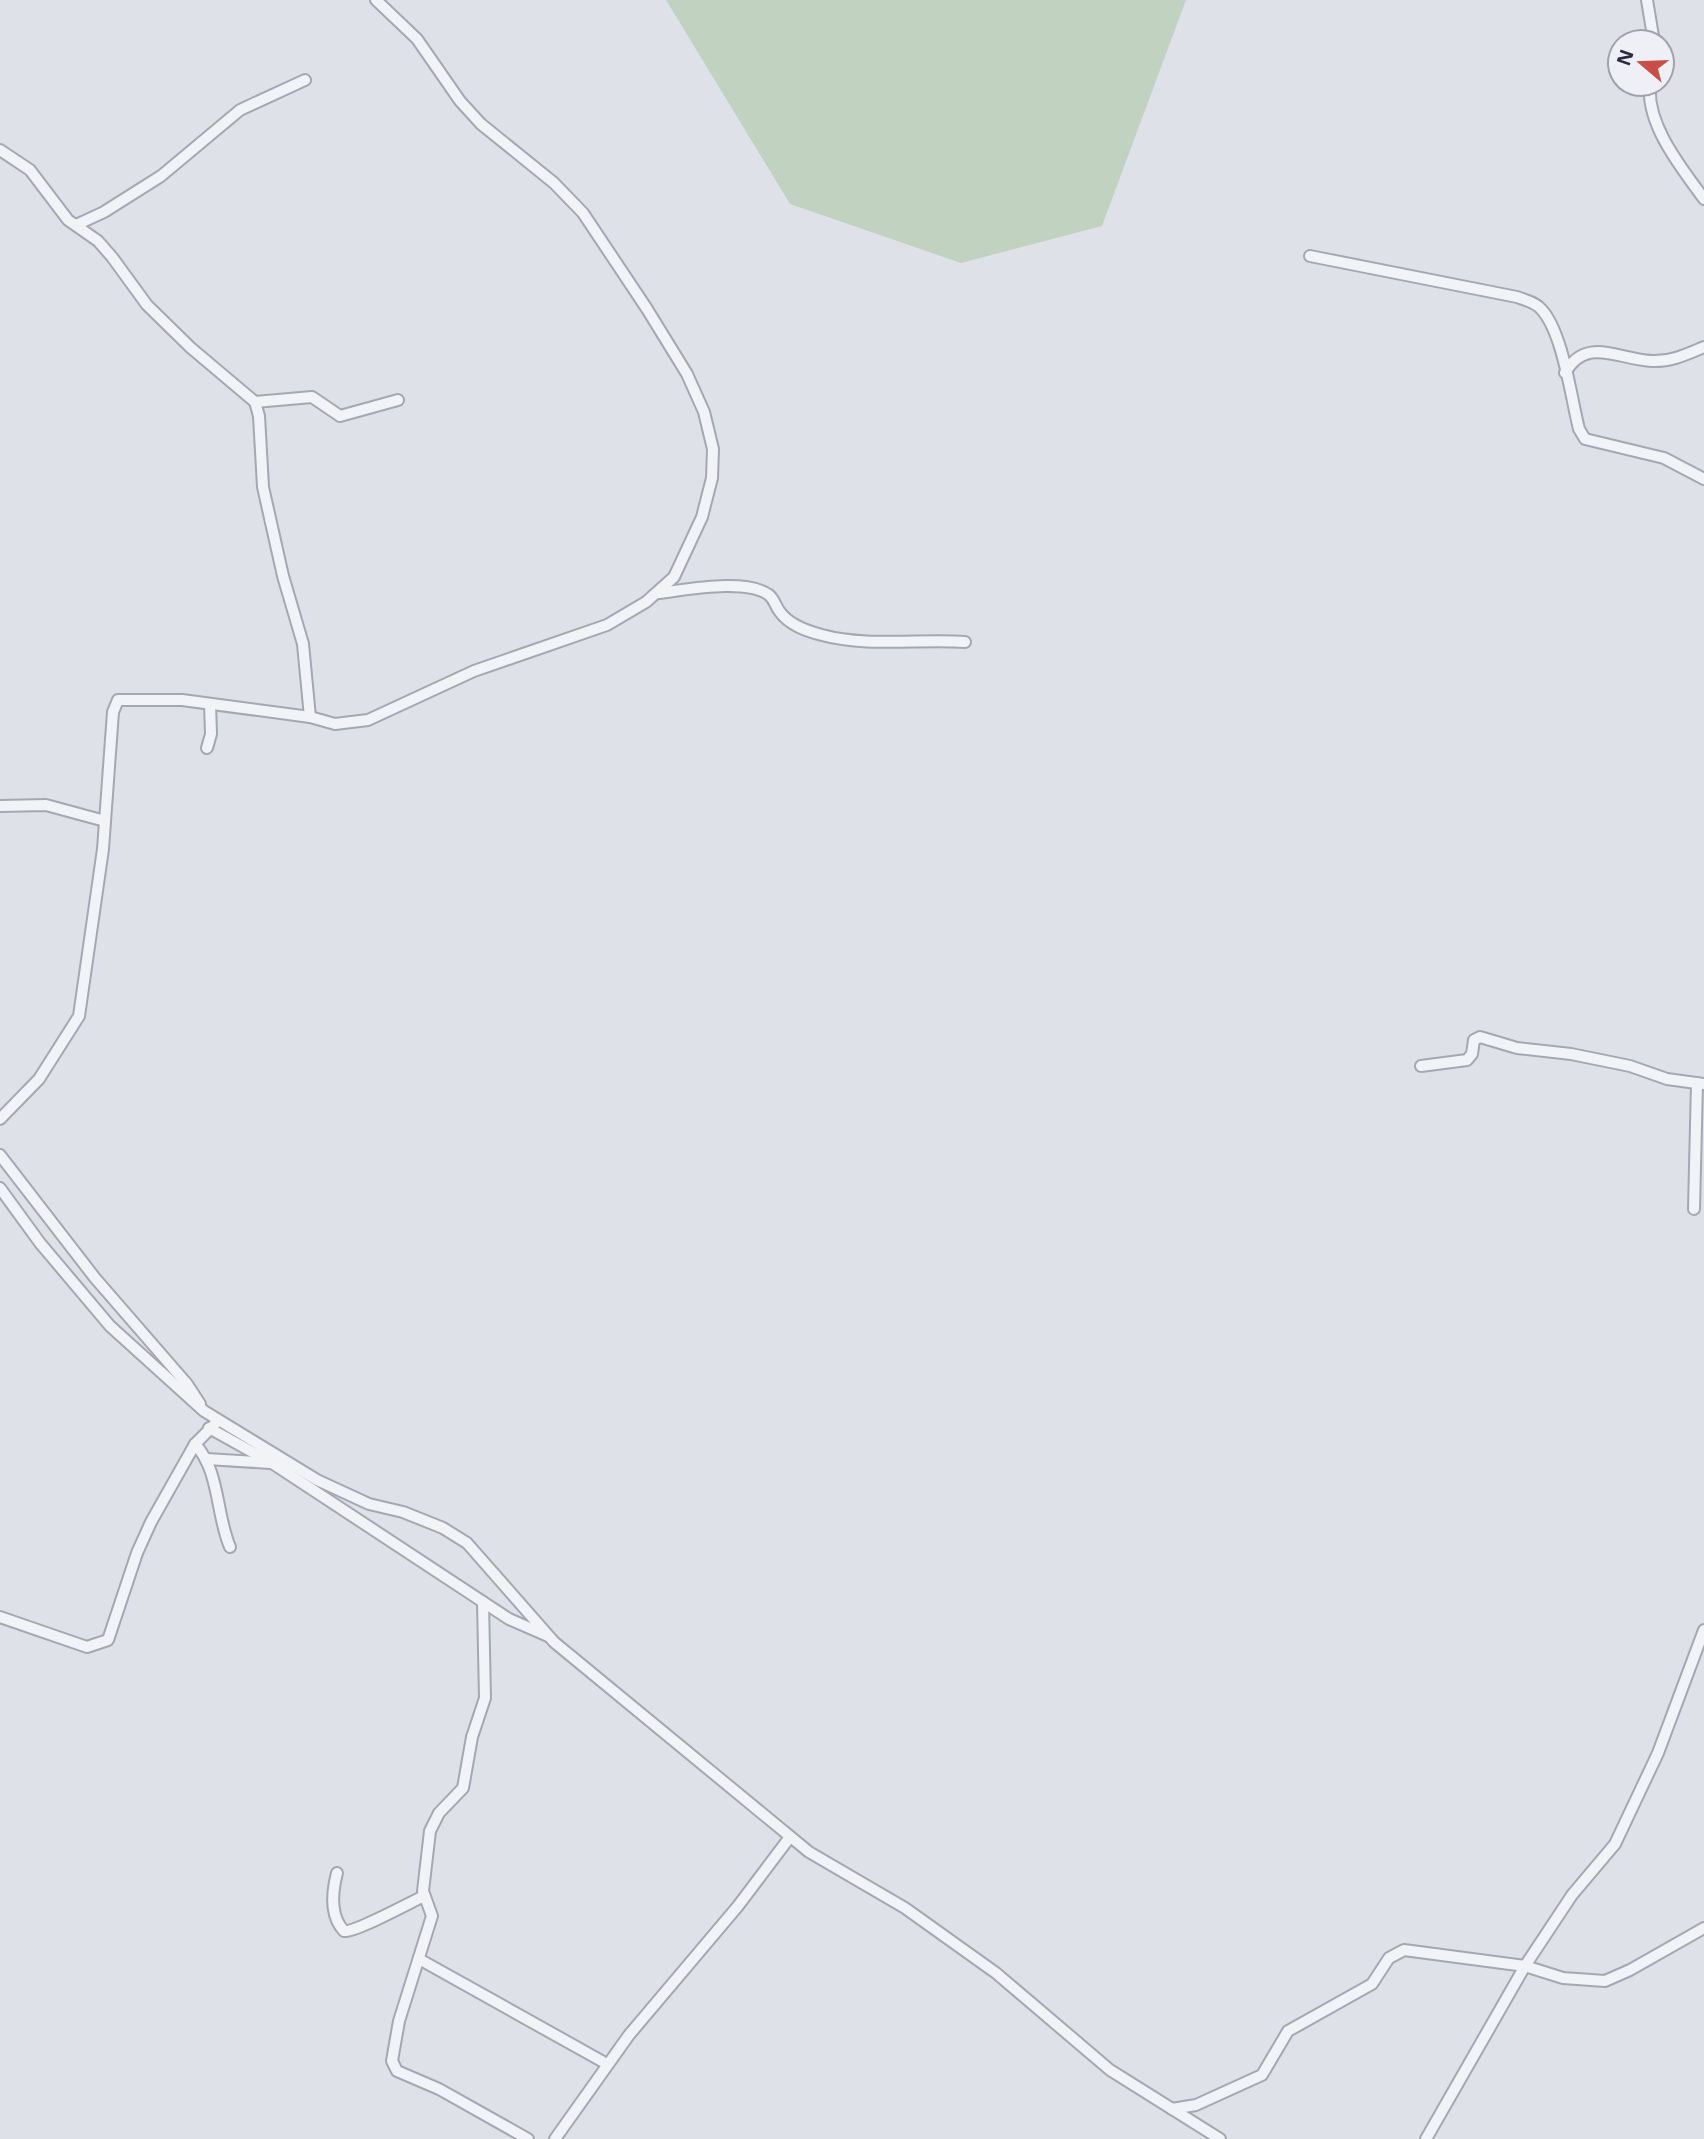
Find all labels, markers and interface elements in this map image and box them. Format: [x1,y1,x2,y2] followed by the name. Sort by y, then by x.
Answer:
[1606,28,1676,98] north arrow
[1610,46,1640,69] text: N

